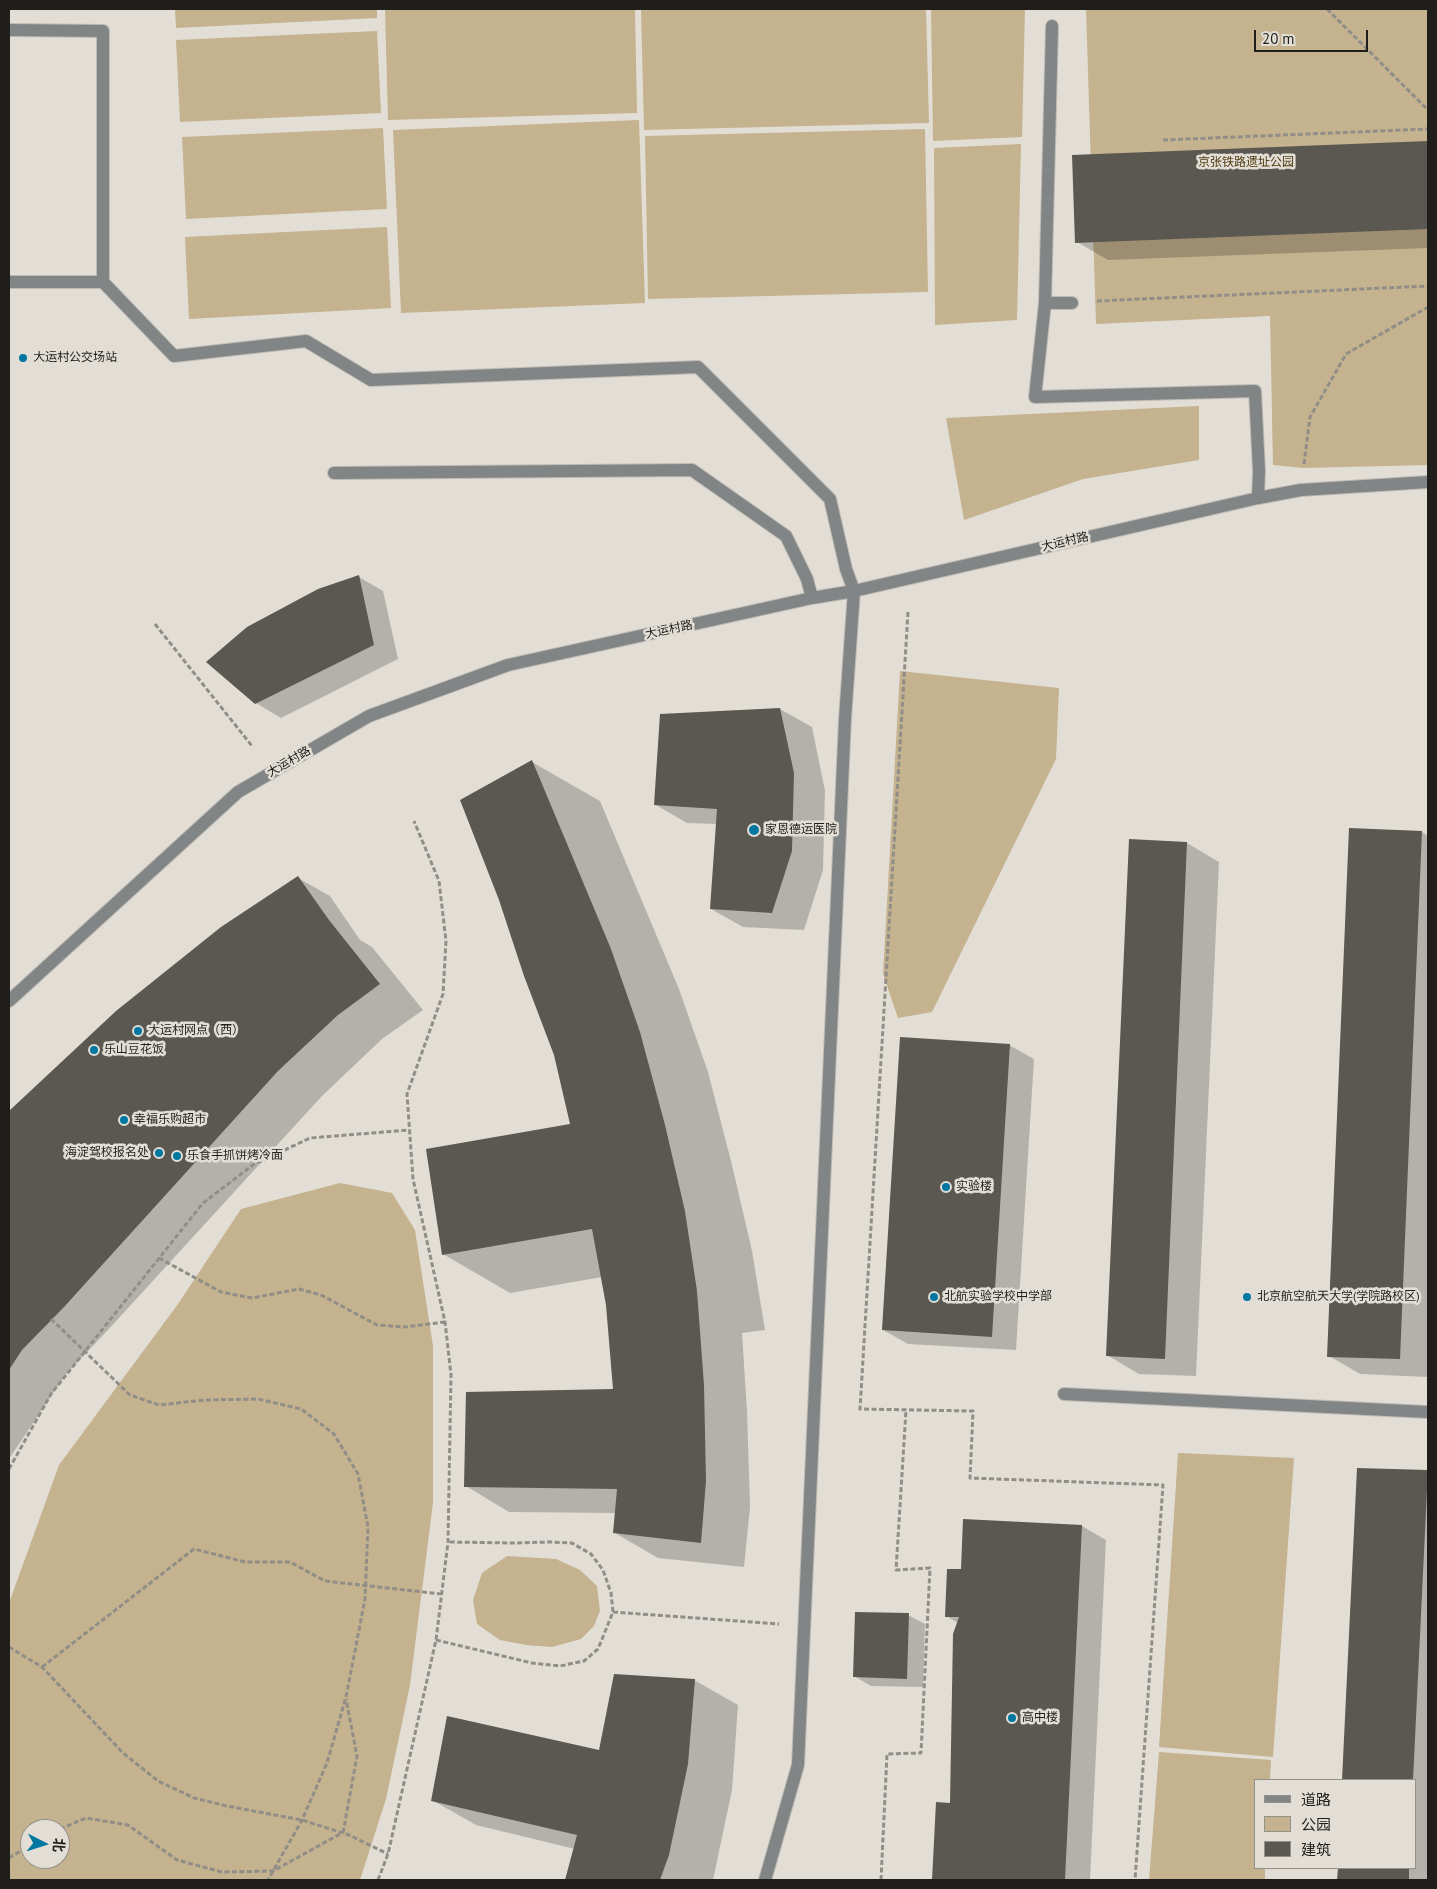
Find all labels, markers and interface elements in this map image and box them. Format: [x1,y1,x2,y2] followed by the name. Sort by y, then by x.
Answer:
[1257,20,1371,52] scale bar
[1262,29,1295,48] text: 20 m
[1198,156,1294,170] park label: 京张铁路遗址公园
[33,351,117,365] place label: 大运村公交场站
[17,352,29,364] marker: 大运村公交场站
[1040,530,1090,554] street label: 大运村路
[644,618,694,642] street label: 大运村路
[265,744,313,780] street label: 大运村路
[747,823,761,837] marker: 家恩德运医院
[765,823,837,837] place label: 家恩德运医院
[148,1024,244,1038] place label: 大运村网点（西）
[132,1025,144,1037] marker: 大运村网点（西）
[104,1043,164,1057] place label: 乐山豆花饭
[88,1044,100,1056] marker: 乐山豆花饭
[134,1113,206,1127] place label: 幸福乐购超市
[118,1114,130,1126] marker: 幸福乐购超市
[65,1146,149,1160] place label: 海淀驾校报名处
[153,1147,165,1159] marker: 海淀驾校报名处
[187,1149,283,1163] place label: 乐食手抓饼烤冷面
[171,1150,183,1162] marker: 乐食手抓饼烤冷面
[956,1180,992,1194] place label: 实验楼
[940,1181,952,1193] marker: 实验楼
[944,1290,1052,1304] place label: 北航实验学校中学部
[1257,1290,1420,1304] place label: 北京航空航天大学(学院路校区)
[928,1291,940,1303] marker: 北航实验学校中学部
[1241,1291,1253,1303] marker: 北京航空航天大学(学院路校区)
[1022,1711,1058,1725] place label: 高中楼
[1006,1712,1018,1724] marker: 高中楼
[1254,1779,1417,1869] legend
[1301,1790,1331,1809] text: 道路
[1301,1815,1331,1834] text: 公园
[20,1819,70,1869] north arrow
[49,1837,69,1853] text: 北
[1301,1840,1331,1859] text: 建筑

